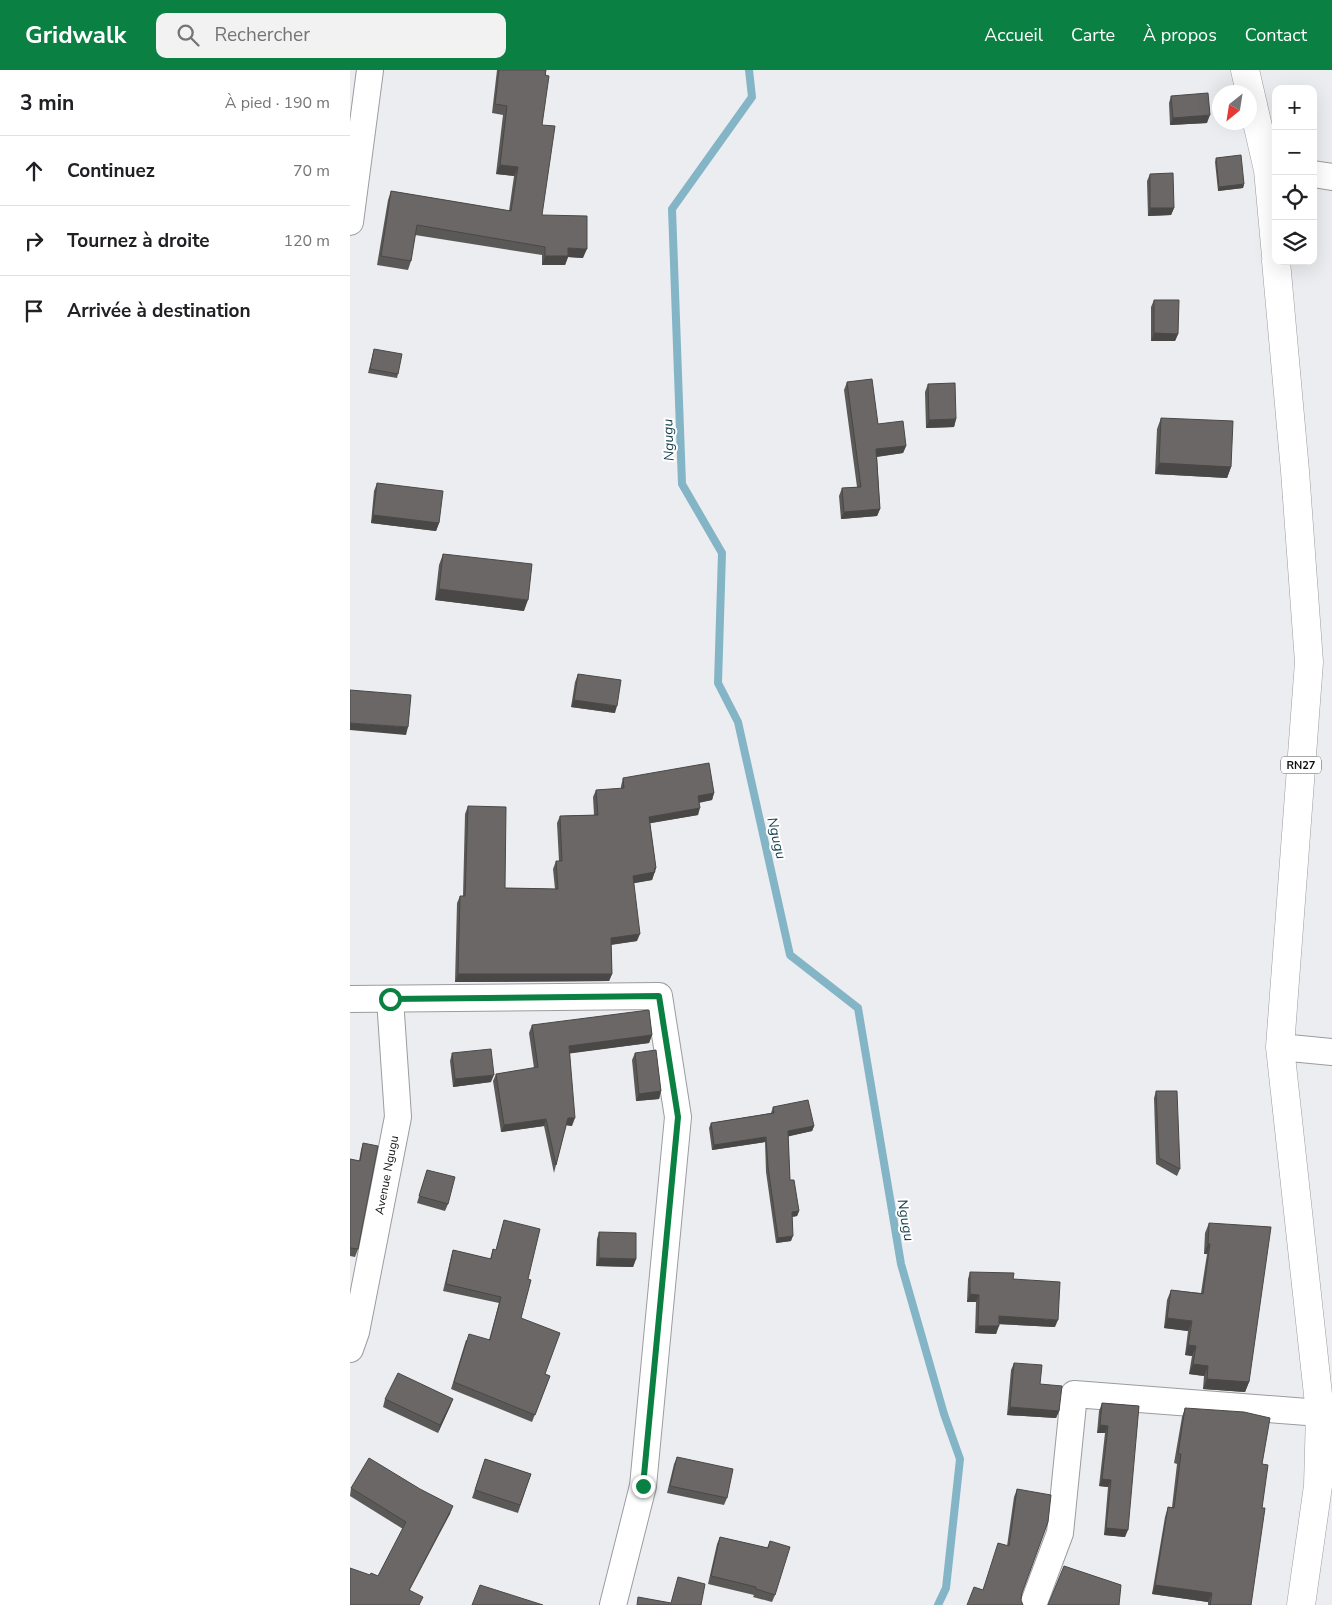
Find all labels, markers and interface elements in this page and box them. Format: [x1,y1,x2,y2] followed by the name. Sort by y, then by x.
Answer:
[156,13,506,58] search box
[25,19,126,51] text: Gridwalk
[174,21,202,49] icon: search
[214,22,310,48] text: Rechercher
[984,23,1043,47] text: Accueil
[1071,23,1115,47] text: Carte
[1143,23,1217,47] text: À propos
[1245,23,1307,47] text: Contact
[1212,85,1257,130] north arrow
[1272,85,1317,265] map controls
[1272,85,1317,130] button: +
[20,89,74,117] text: 3 min
[225,92,330,114] text: À pied · 190 m
[1272,130,1317,175] button: −
[20,157,48,185] icon: ahead
[67,158,155,184] text: Continuez
[293,160,330,182] text: 70 m
[1272,175,1317,220] button: locate
[1272,220,1317,265] button: layers
[20,227,48,255] icon: right
[67,228,210,254] text: Tournez à droite
[283,230,330,252] text: 120 m
[20,297,48,325] icon: arrive
[67,298,251,324] text: Arrivée à destination
[658,418,679,462] water label: Ngugu
[1281,756,1321,774] road number: RN27
[762,815,791,861] water label: Ngugu
[379,988,402,1011] route start
[371,1134,402,1216] street label: Avenue Ngugu
[892,1198,919,1243] water label: Ngugu
[632,1475,655,1498] route end

